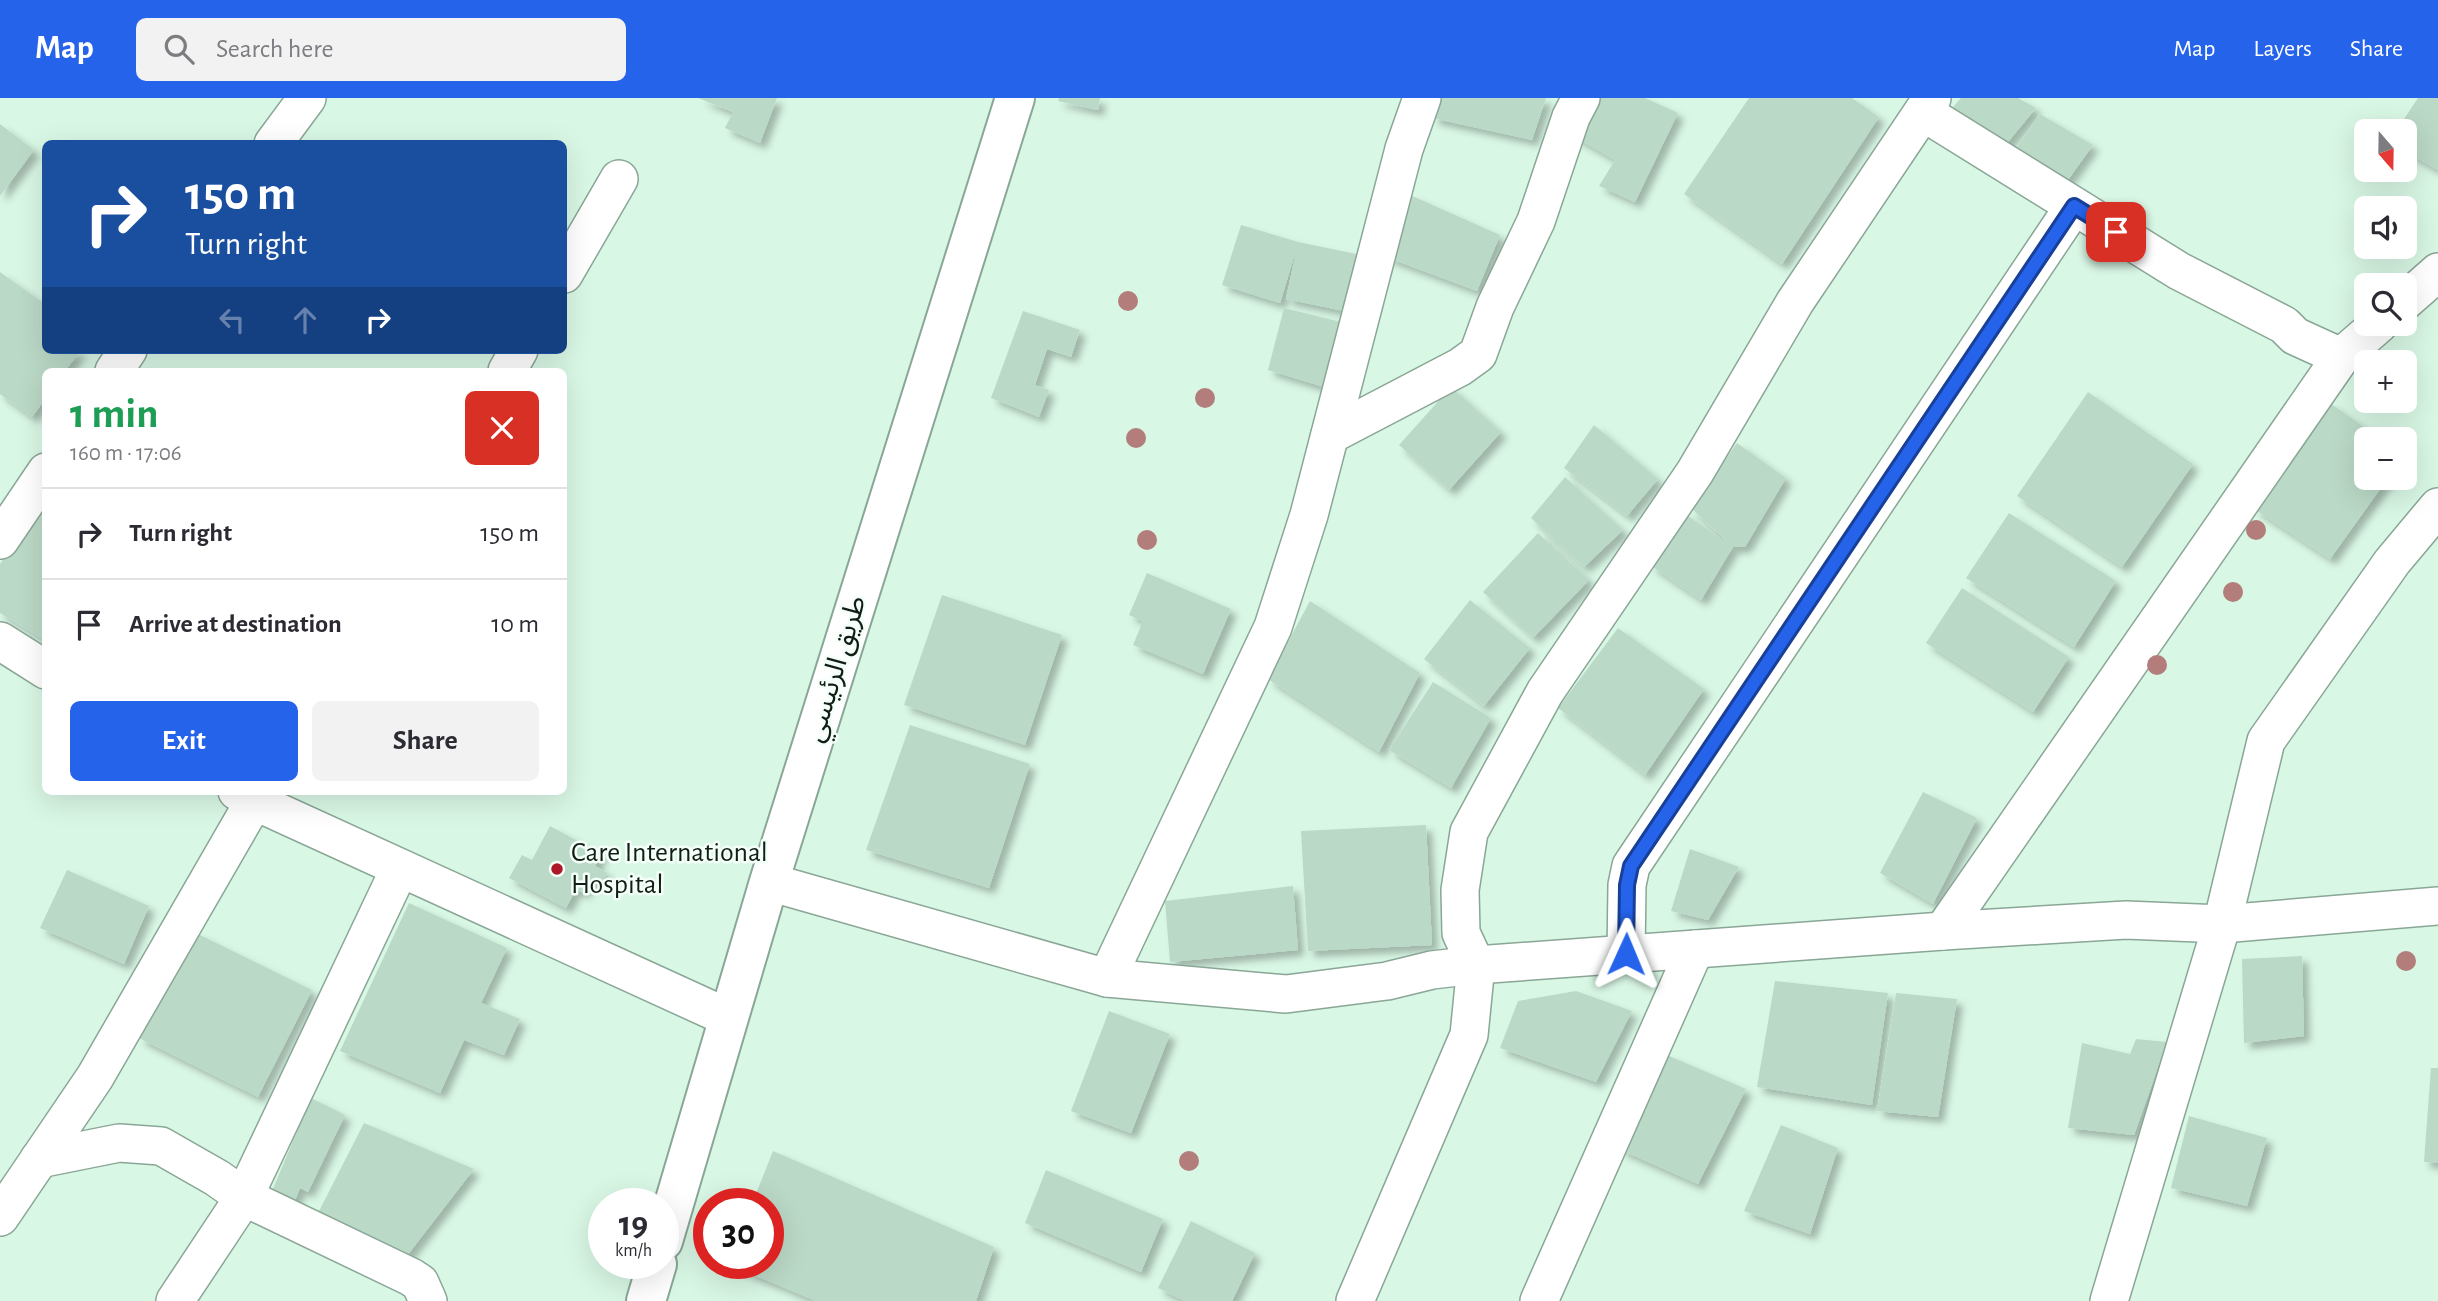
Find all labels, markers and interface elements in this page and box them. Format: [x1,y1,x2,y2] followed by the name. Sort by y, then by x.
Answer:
[136,18,626,81] search box
[160,30,198,68] icon: search
[35,32,94,65] text: Map
[216,36,334,62] text: Search here
[2173,37,2215,61] text: Map
[2253,37,2312,61] text: Layers
[2350,37,2403,61] text: Share
[2354,119,2417,182] north arrow
[2354,119,2417,490] map controls
[70,168,161,259] icon: right
[185,170,296,219] text: 150 m
[2354,196,2417,259] button: sound
[2086,202,2146,262] pin
[2097,213,2135,251] icon: arrive
[185,228,307,260] text: Turn right
[2354,273,2417,336] button: search
[213,301,251,339] icon: left
[286,301,324,339] icon: ahead
[359,301,397,339] icon: right
[2354,350,2417,413] button: +
[465,391,539,465] button: close
[70,393,159,435] text: 1 min
[2354,427,2417,490] button: −
[70,442,182,465] text: 160 m · 17:06
[70,515,108,553] icon: right
[129,520,232,546] text: Turn right
[480,520,539,546] text: 150 m
[800,593,877,747] street label: طريق الرئيسي
[70,606,108,644] icon: arrive
[129,611,342,637] text: Arrive at destination
[491,611,539,637] text: 10 m
[70,701,298,781] button: Exit
[312,701,539,781] button: Share
[571,839,768,899] place label: Care International Hospital
[549,861,565,877] marker: Care International Hospital
[1589,917,1663,991] position arrow
[693,1188,784,1279] speed limit sign: 30
[619,1207,648,1242] text: 19
[615,1242,652,1260] text: km/h

